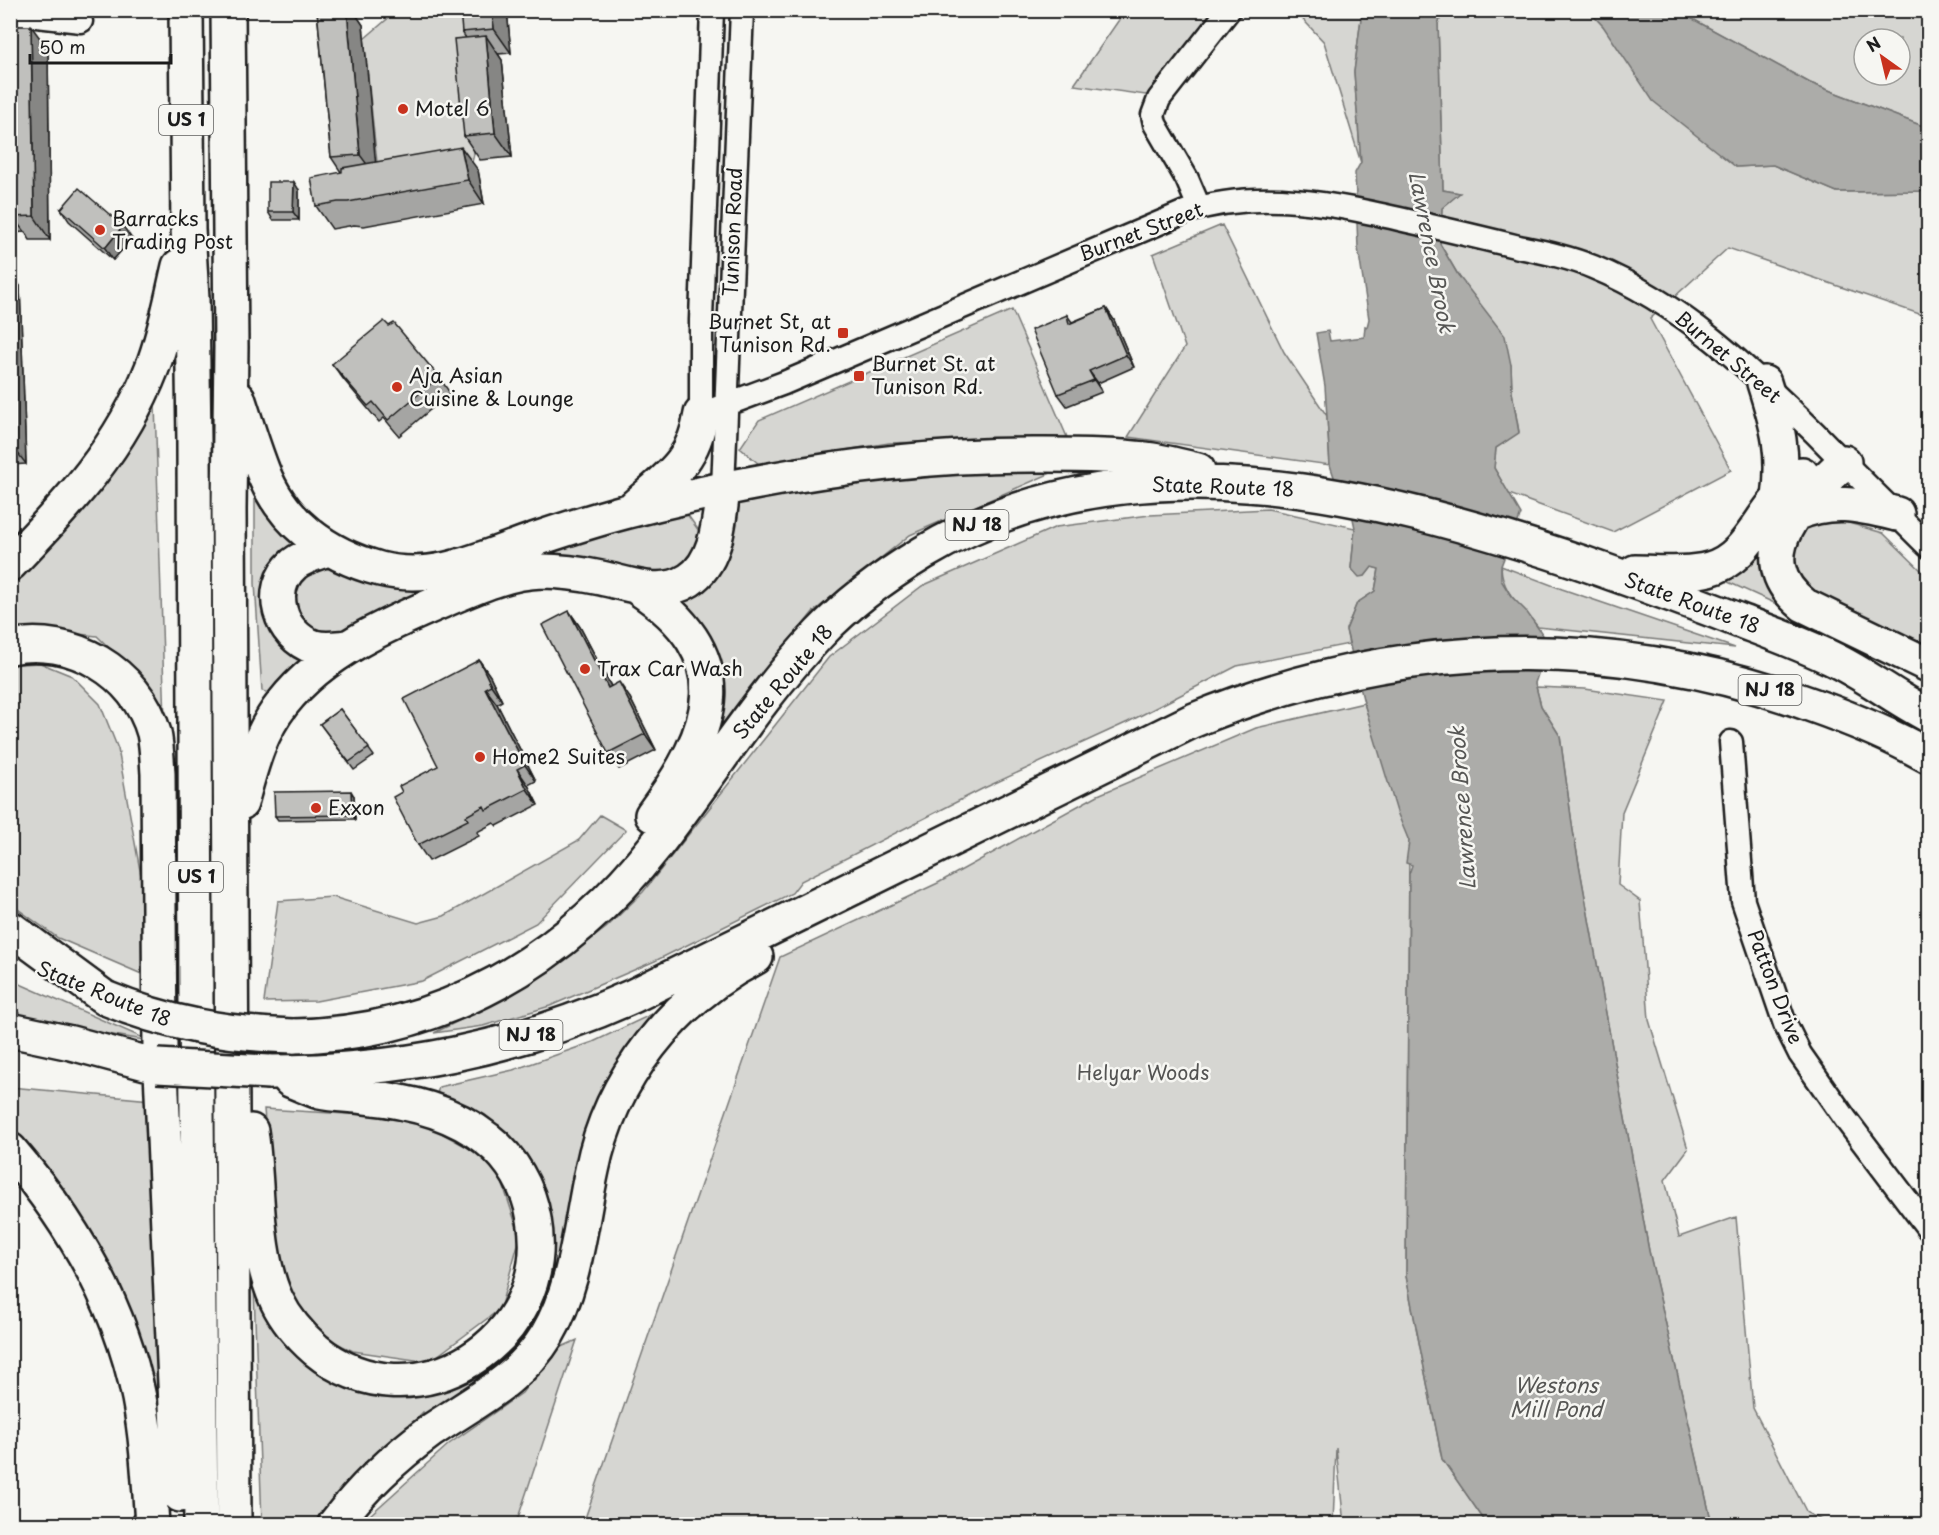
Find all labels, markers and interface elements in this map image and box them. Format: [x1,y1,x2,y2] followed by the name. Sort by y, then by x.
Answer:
[30,27,171,65] scale bar
[1852,27,1912,87] north arrow
[1861,30,1885,57] text: N
[39,33,86,60] text: 50 m
[415,93,489,123] place label: Motel 6
[396,102,410,116] marker: Motel 6
[159,105,213,135] road number: US 1
[715,167,749,297] street label: Tunison Road
[1402,168,1464,336] water label: Lawrence Brook
[1074,194,1207,269] street label: Burnet Street
[112,203,233,256] place label: Barracks Trading Post
[93,223,107,237] marker: Barracks Trading Post
[1669,303,1788,410] street label: Burnet Street
[707,306,831,359] place label: Burnet St, at Tunison Rd.
[836,326,850,340] marker: Burnet St, at Tunison Rd.
[871,348,995,401] place label: Burnet St. at Tunison Rd.
[409,360,574,413] place label: Aja Asian Cuisine & Lounge
[852,369,866,383] marker: Burnet St. at Tunison Rd.
[390,380,404,394] marker: Aja Asian Cuisine & Lounge
[1151,469,1295,503] street label: State Route 18
[946,510,1008,540] road number: NJ 18
[1620,564,1764,641] street label: State Route 18
[725,617,840,746] street label: State Route 18
[597,653,743,683] place label: Trax Car Wash
[578,662,592,676] marker: Trax Car Wash
[1738,675,1802,705] road number: NJ 18
[1439,724,1483,891] water label: Lawrence Brook
[492,741,625,771] place label: Home2 Suites
[473,750,487,764] marker: Home2 Suites
[328,792,385,822] place label: Exxon
[309,801,323,815] marker: Exxon
[169,862,223,892] road number: US 1
[1740,925,1811,1048] street label: Patton Drive
[33,952,176,1034] street label: State Route 18
[500,1020,562,1050] road number: NJ 18
[1077,1057,1209,1087] park label: Helyar Woods
[1510,1368,1606,1424] water label: Westons Mill Pond

